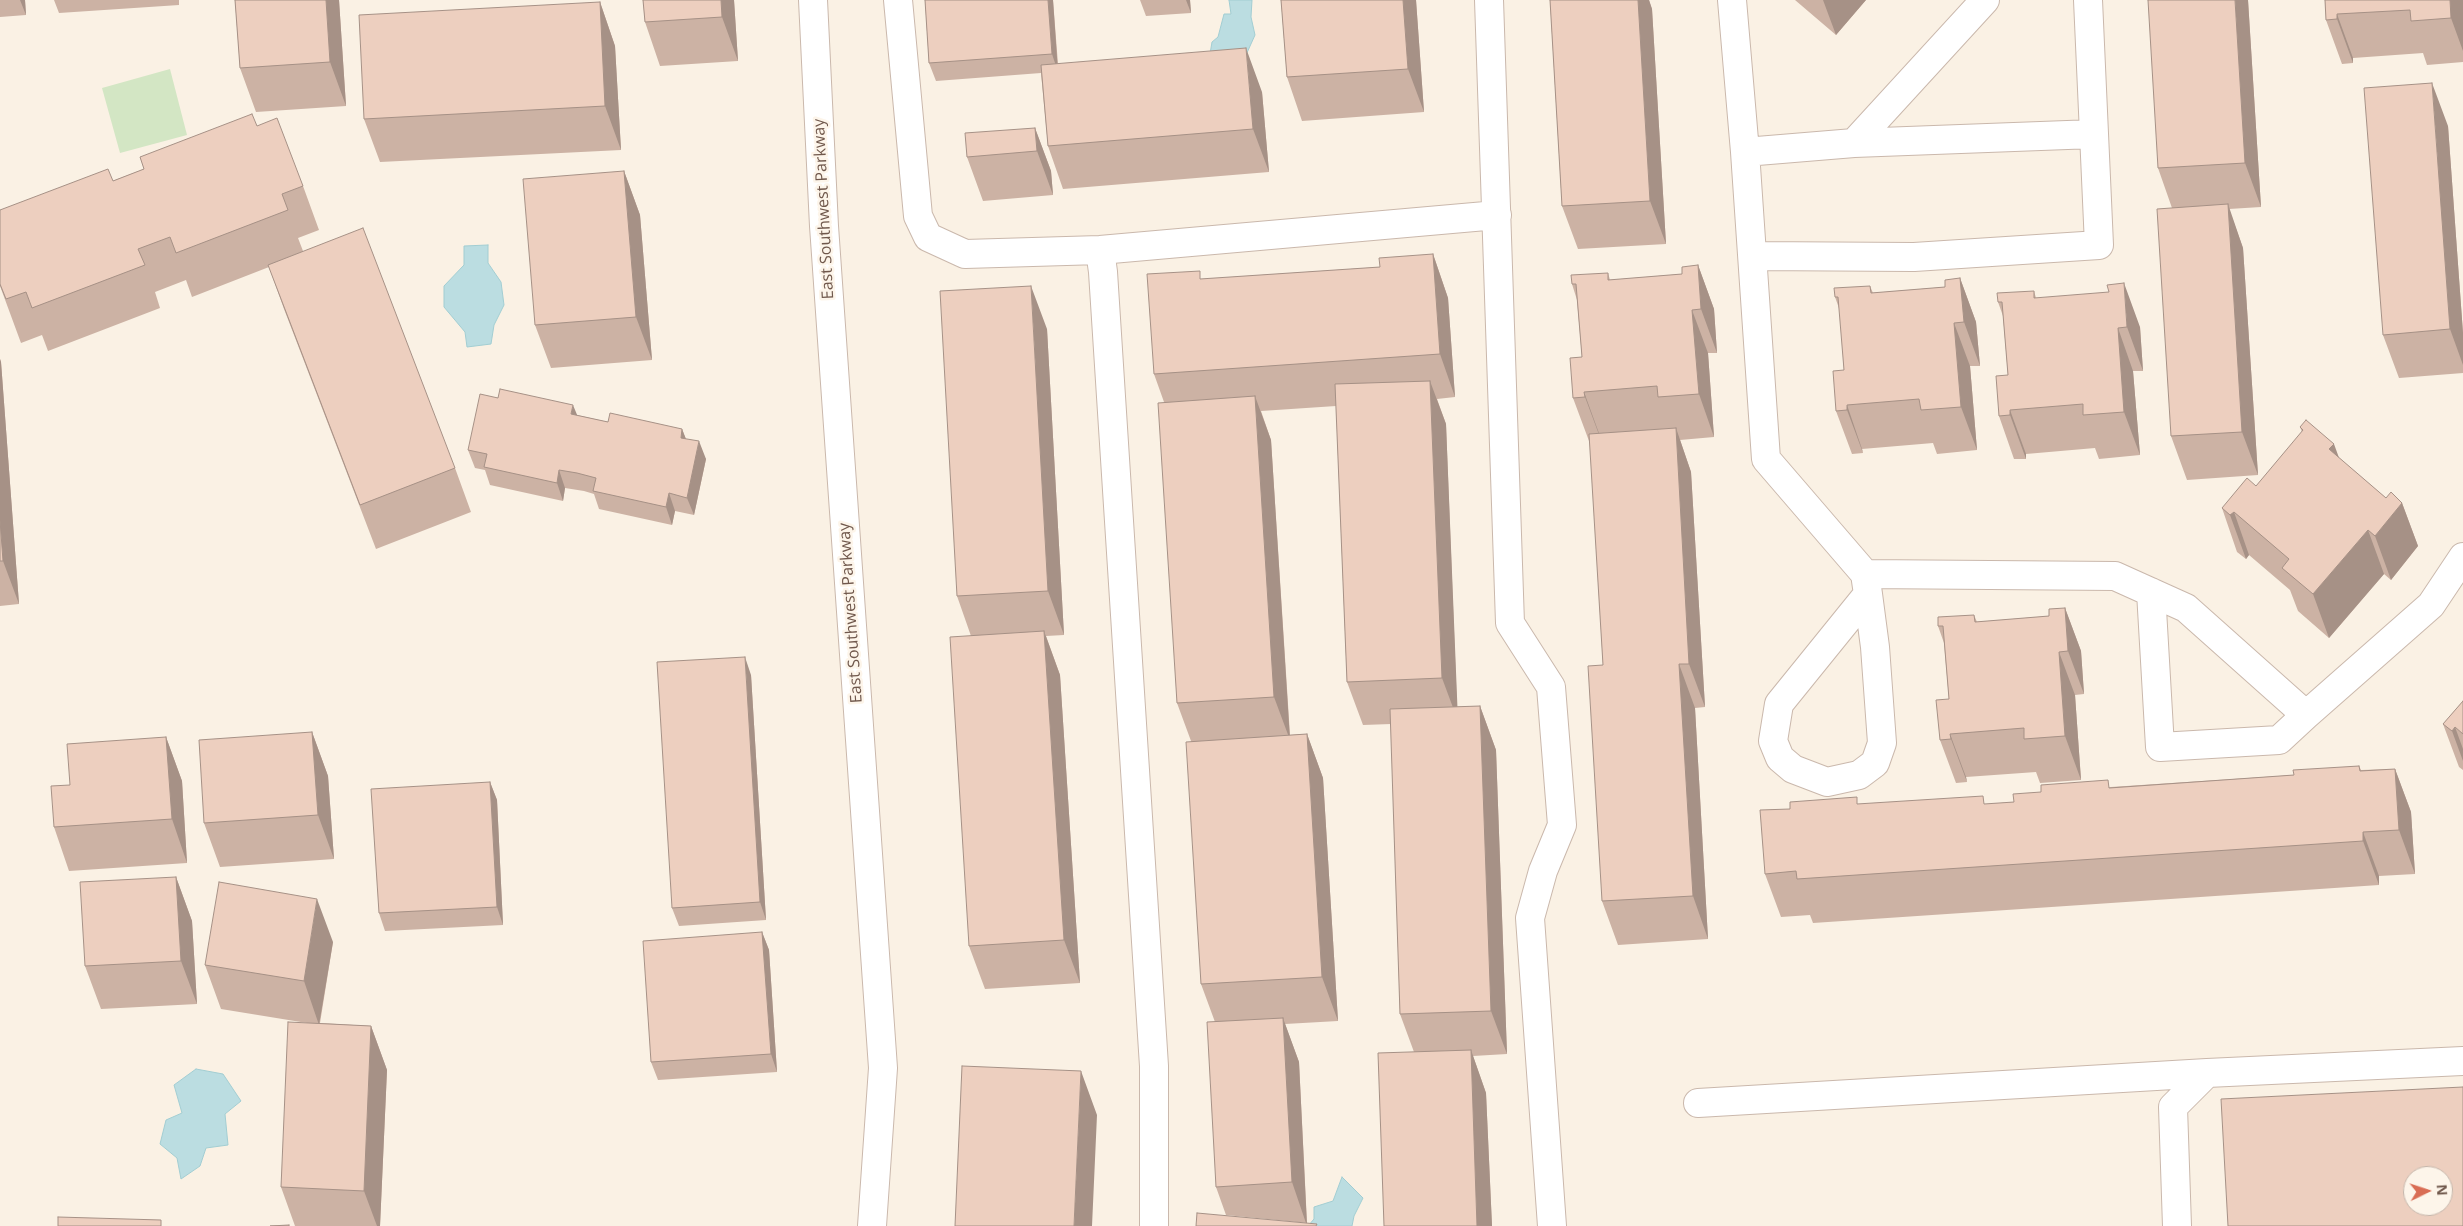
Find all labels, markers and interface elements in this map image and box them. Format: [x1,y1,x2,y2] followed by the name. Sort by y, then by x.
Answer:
[810,118,838,300] street label: East Southwest Parkway
[835,522,867,704] street label: East Southwest Parkway
[2403,1166,2453,1216] north arrow
[2433,1184,2452,1196] text: N

